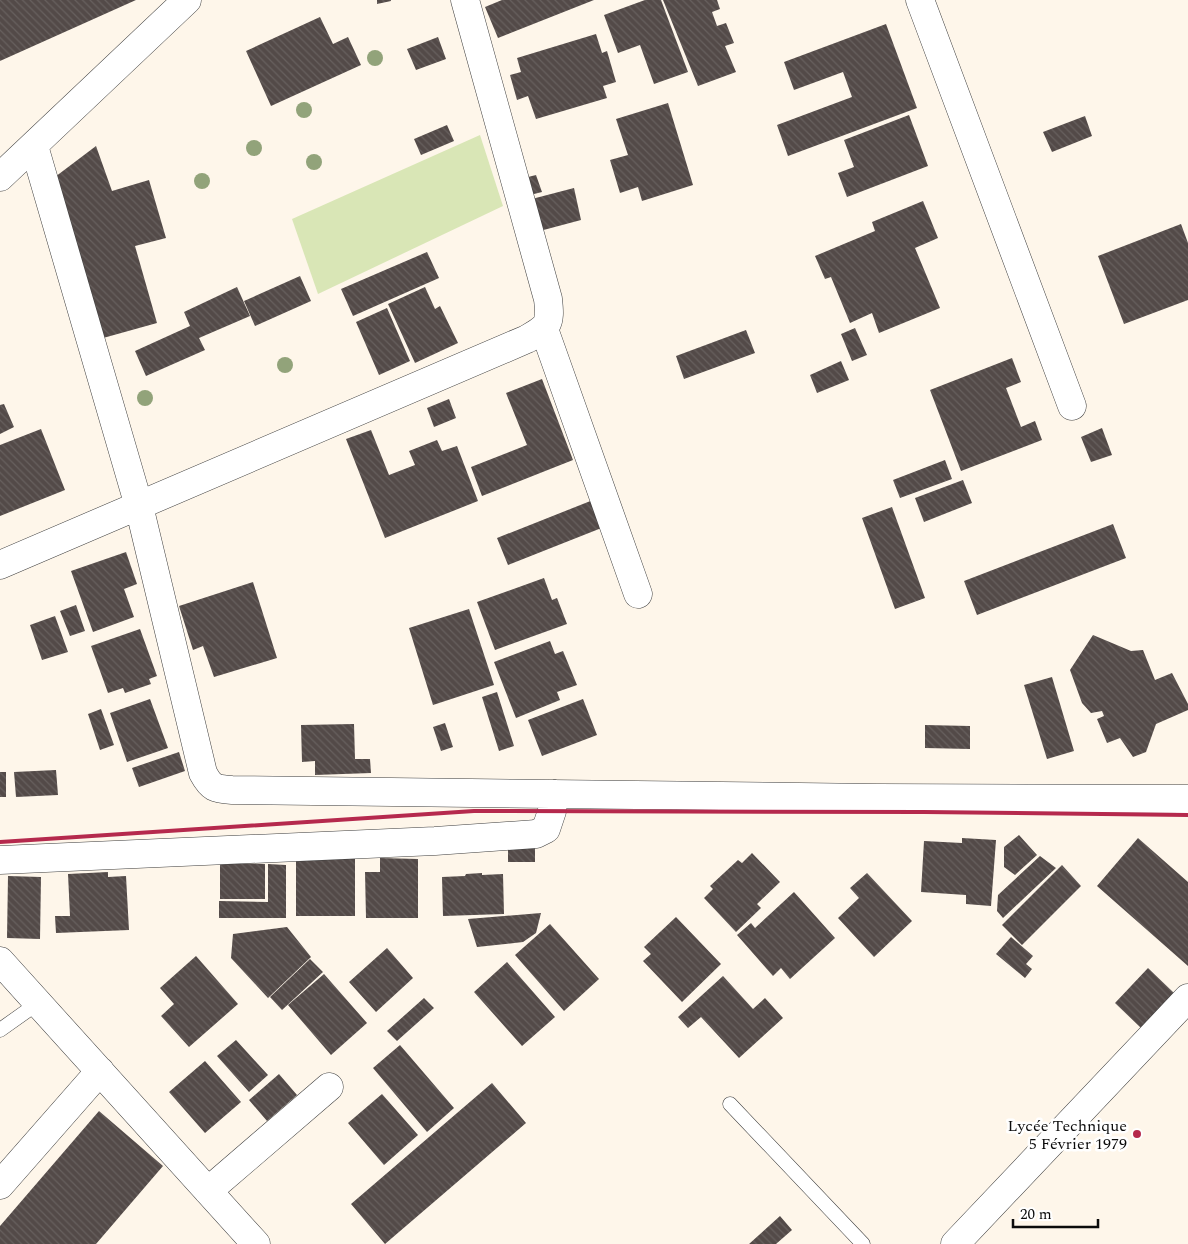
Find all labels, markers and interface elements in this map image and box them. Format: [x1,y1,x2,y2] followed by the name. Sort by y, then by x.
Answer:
[1008,1114,1127,1156] place label: Lycée Technique 5 Février 1979
[1131,1128,1143,1140] marker: Lycée Technique 5 Février 1979
[1013,1196,1098,1228] scale bar
[1020,1203,1052,1226] text: 20 m

